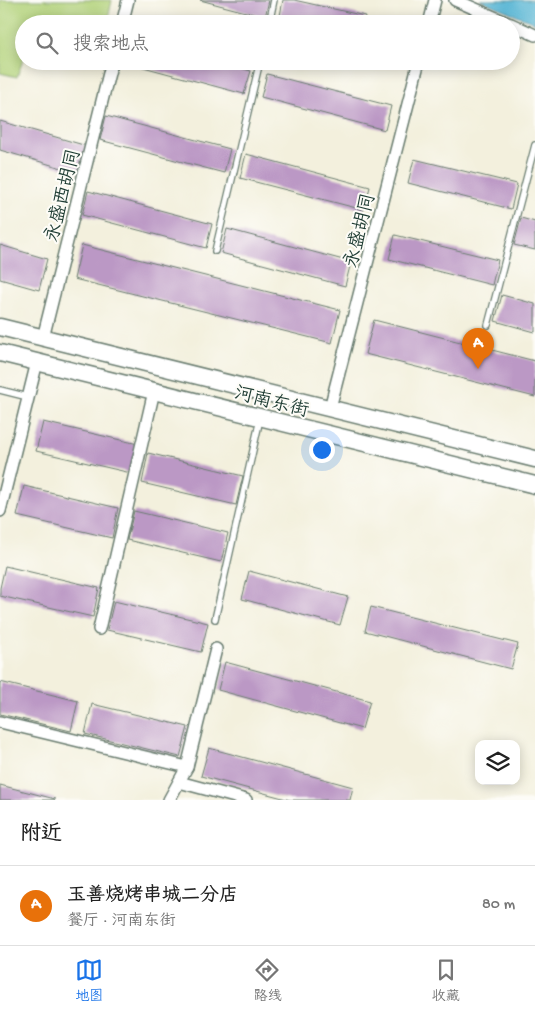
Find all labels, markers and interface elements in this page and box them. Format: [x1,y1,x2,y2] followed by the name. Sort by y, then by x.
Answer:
[15,15,520,70] search box
[33,29,61,57] icon: search
[73,34,149,57] text: 搜索地点
[41,147,87,245] street label: 永盛西胡同
[340,191,382,271] street label: 永盛胡同
[462,328,494,369] pin: A
[231,382,311,424] street label: 河南东街
[309,437,335,463] your location
[475,740,520,785] map controls
[475,740,520,785] button: layers
[20,823,62,848] text: 附近
[67,885,238,908] text: 玉善烧烤串城二分店
[31,896,41,915] text: A
[482,896,515,915] text: 80 m
[67,913,176,932] text: 餐厅 · 河南东街
[75,956,103,1006] tab: 地图
[253,956,281,1006] tab: 路线
[432,956,460,1006] tab: 收藏

